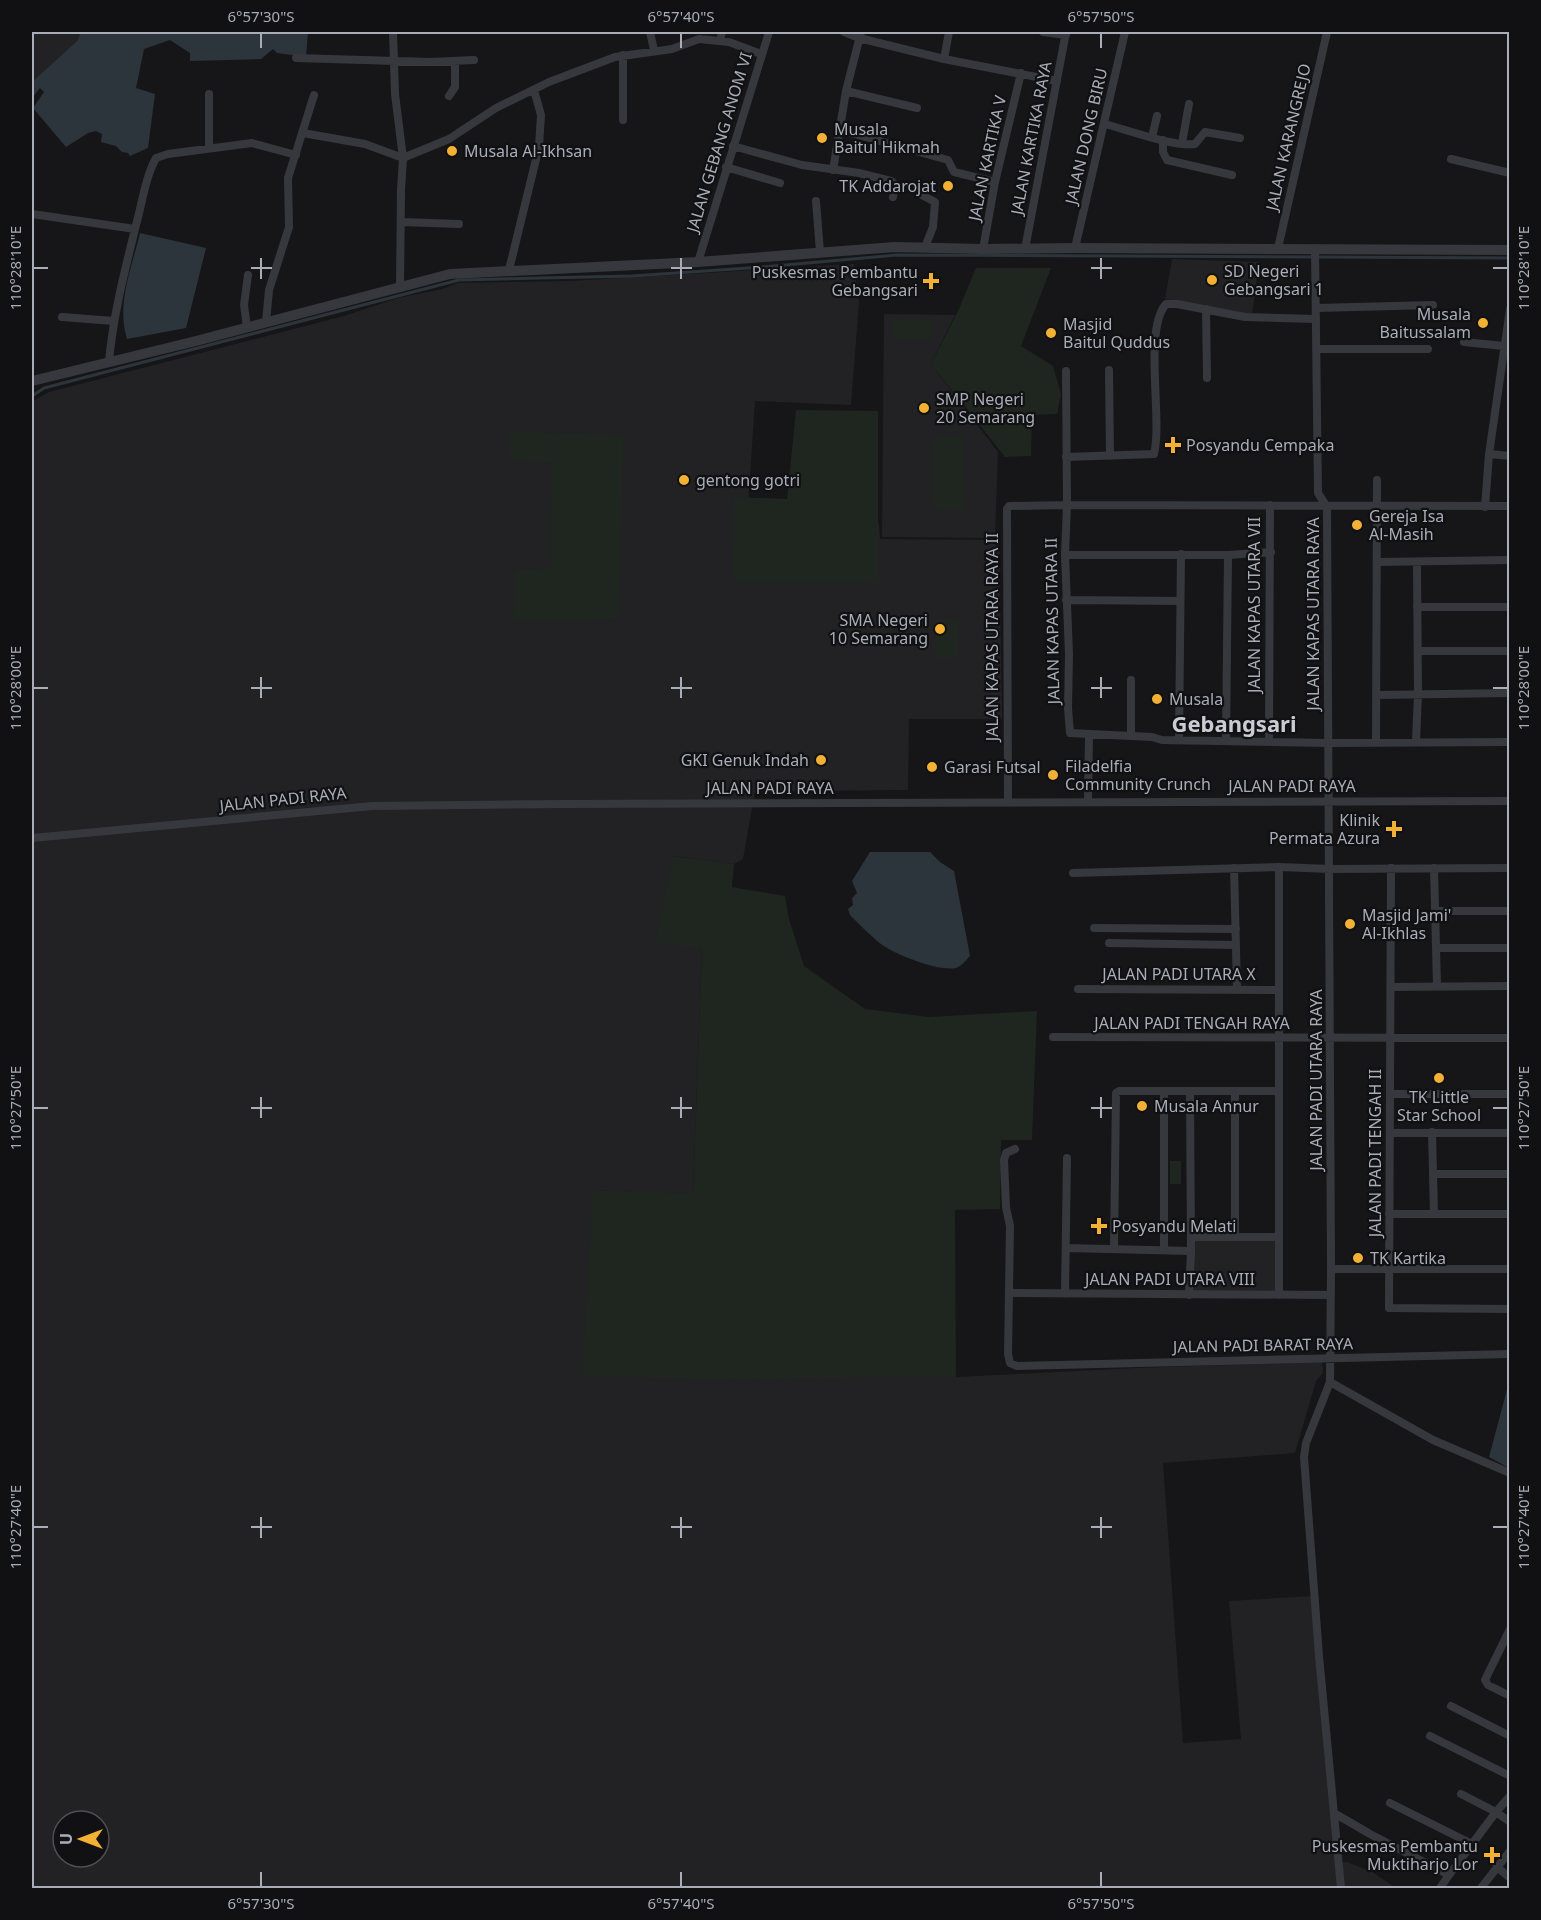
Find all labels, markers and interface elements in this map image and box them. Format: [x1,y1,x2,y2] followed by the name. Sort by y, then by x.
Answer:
[227,6,295,26] text: 6°57'30"S
[647,6,715,26] text: 6°57'40"S
[1067,6,1135,26] text: 6°57'50"S
[681,49,757,237] street label: JALAN GEBANG ANOM VI
[1005,59,1057,219] street label: JALAN KARTIKA RAYA
[1260,61,1316,215] street label: JALAN KARANGREJO
[1059,66,1112,208] street label: JALAN DONG BIRU
[963,93,1011,225] street label: JALAN KARTIKA V
[834,118,940,158] place label: Musala Baitul Hikmah
[815,131,829,145] marker: Musala Baitul Hikmah
[464,140,592,162] place label: Musala Al-Ikhsan
[445,144,459,158] marker: Musala Al-Ikhsan
[839,175,936,197] place label: TK Addarojat
[941,179,955,193] marker: TK Addarojat
[5,226,25,310] text: 110°28'10"E
[1513,226,1533,310] text: 110°28'10"E
[1224,260,1324,300] place label: SD Negeri Gebangsari 1
[752,261,918,301] place label: Puskesmas Pembantu Gebangsari
[922,272,940,290] marker: Puskesmas Pembantu Gebangsari
[1205,273,1219,287] marker: SD Negeri Gebangsari 1
[1379,303,1471,343] place label: Musala Baitussalam
[1063,313,1170,353] place label: Masjid Baitul Quddus
[1476,316,1490,330] marker: Musala Baitussalam
[1044,326,1058,340] marker: Masjid Baitul Quddus
[936,388,1035,428] place label: SMP Negeri 20 Semarang
[917,401,931,415] marker: SMP Negeri 20 Semarang
[1186,434,1334,456] place label: Posyandu Cempaka
[1164,436,1182,454] marker: Posyandu Cempaka
[696,469,800,491] place label: gentong gotri
[677,473,691,487] marker: gentong gotri
[1369,505,1444,545] place label: Gereja Isa Al-Masih
[1243,517,1265,695] street label: JALAN KAPAS UTARA VII
[1302,517,1324,713] street label: JALAN KAPAS UTARA RAYA
[1350,518,1364,532] marker: Gereja Isa Al-Masih
[981,533,1003,743] street label: JALAN KAPAS UTARA RAYA II
[1040,538,1064,706] street label: JALAN KAPAS UTARA II
[829,609,928,649] place label: SMA Negeri 10 Semarang
[933,622,947,636] marker: SMA Negeri 10 Semarang
[5,646,25,730] text: 110°28'00"E
[1513,646,1533,730] text: 110°28'00"E
[1169,688,1223,710] place label: Musala
[1150,692,1164,706] marker: Musala
[1172,708,1296,738] district label: Gebangsari
[681,749,809,771] place label: GKI Genuk Indah
[814,753,828,767] marker: GKI Genuk Indah
[1065,755,1211,795] place label: Filadelfia Community Crunch
[944,756,1041,778] place label: Garasi Futsal
[925,760,939,774] marker: Garasi Futsal
[1046,768,1060,782] marker: Filadelfia Community Crunch
[1226,775,1356,797] street label: JALAN PADI RAYA
[704,777,834,799] street label: JALAN PADI RAYA
[216,781,348,817] street label: JALAN PADI RAYA
[1269,809,1380,849] place label: Klinik Permata Azura
[1385,820,1403,838] marker: Klinik Permata Azura
[1362,904,1451,944] place label: Masjid Jami' Al-Ikhlas
[1343,917,1357,931] marker: Masjid Jami' Al-Ikhlas
[1100,963,1256,985] street label: JALAN PADI UTARA X
[1305,989,1327,1173] street label: JALAN PADI UTARA RAYA
[1092,1012,1290,1034] street label: JALAN PADI TENGAH RAYA
[5,1066,25,1150] text: 110°27'50"E
[1513,1066,1533,1150] text: 110°27'50"E
[1364,1069,1386,1239] street label: JALAN PADI TENGAH II
[1432,1071,1446,1085] marker: TK Little Star School
[1397,1086,1481,1126] place label: TK Little Star School
[1154,1095,1259,1117] place label: Musala Annur
[1135,1099,1149,1113] marker: Musala Annur
[1112,1215,1236,1237] place label: Posyandu Melati
[1090,1217,1108,1235] marker: Posyandu Melati
[1370,1247,1446,1269] place label: TK Kartika
[1351,1251,1365,1265] marker: TK Kartika
[1083,1268,1255,1290] street label: JALAN PADI UTARA VIII
[1171,1332,1354,1358] street label: JALAN PADI BARAT RAYA
[5,1485,25,1569] text: 110°27'40"E
[1513,1485,1533,1569] text: 110°27'40"E
[51,1809,111,1869] north arrow
[55,1833,77,1845] text: U
[1312,1835,1478,1875] place label: Puskesmas Pembantu Muktiharjo Lor
[1483,1846,1501,1864] marker: Puskesmas Pembantu Muktiharjo Lor
[227,1893,295,1913] text: 6°57'30"S
[647,1893,715,1913] text: 6°57'40"S
[1067,1893,1135,1913] text: 6°57'50"S

